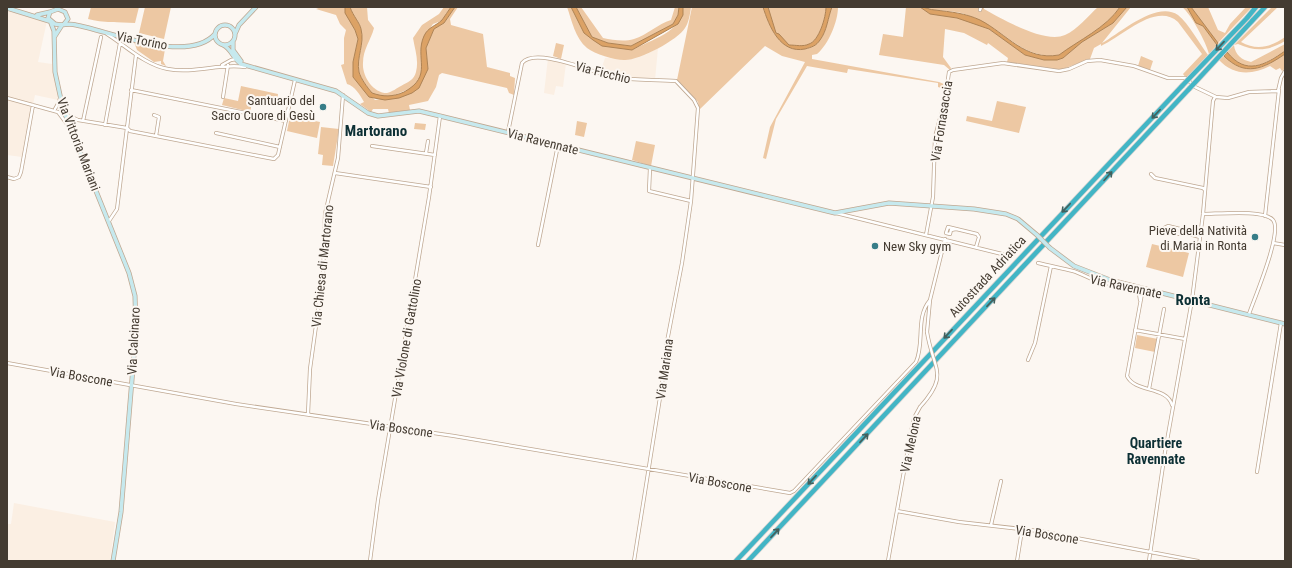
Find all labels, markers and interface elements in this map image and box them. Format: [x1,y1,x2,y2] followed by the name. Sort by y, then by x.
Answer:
[115,28,169,53] street label: Via Torino
[1215,41,1225,51] one-way arrow
[574,58,632,87] street label: Via Ficchio
[928,79,955,163] street label: Via Fornasaccia
[211,93,315,123] place label: Santuario del Sacro Cuore di Gesù
[54,96,103,193] street label: Via Vittoria Mariani
[318,102,328,112] marker: Santuario del Sacro Cuore di Gesù
[1151,109,1160,119] one-way arrow
[345,122,407,140] district label: Martorano
[506,125,580,158] street label: Via Ravennate
[1103,171,1113,181] one-way arrow
[1061,203,1071,213] one-way arrow
[309,204,336,328] street label: Via Chiesa di Martorano
[1149,223,1247,253] place label: Pieve della Natività di Maria in Ronta
[1250,232,1260,242] marker: Pieve della Natività di Maria in Ronta
[946,233,1029,320] street label: Autostrada Adriatica
[883,239,951,254] place label: New Sky gym
[870,241,880,251] marker: New Sky gym
[1089,272,1163,301] street label: Via Ravennate
[389,278,424,399] street label: Via Violone di Gattolino
[1176,291,1210,309] district label: Ronta
[986,297,996,307] one-way arrow
[124,307,143,375] street label: Via Calcinaro
[943,329,953,339] one-way arrow
[653,338,676,400] street label: Via Mariana
[48,364,114,389] street label: Via Boscone
[897,414,924,474] street label: Via Melona
[368,417,434,440] street label: Via Boscone
[859,433,869,443] one-way arrow
[1127,435,1186,467] district label: Quartiere Ravennate
[687,470,753,495] street label: Via Boscone
[807,475,817,485] one-way arrow
[1014,522,1080,547] street label: Via Boscone
[770,528,779,538] one-way arrow

